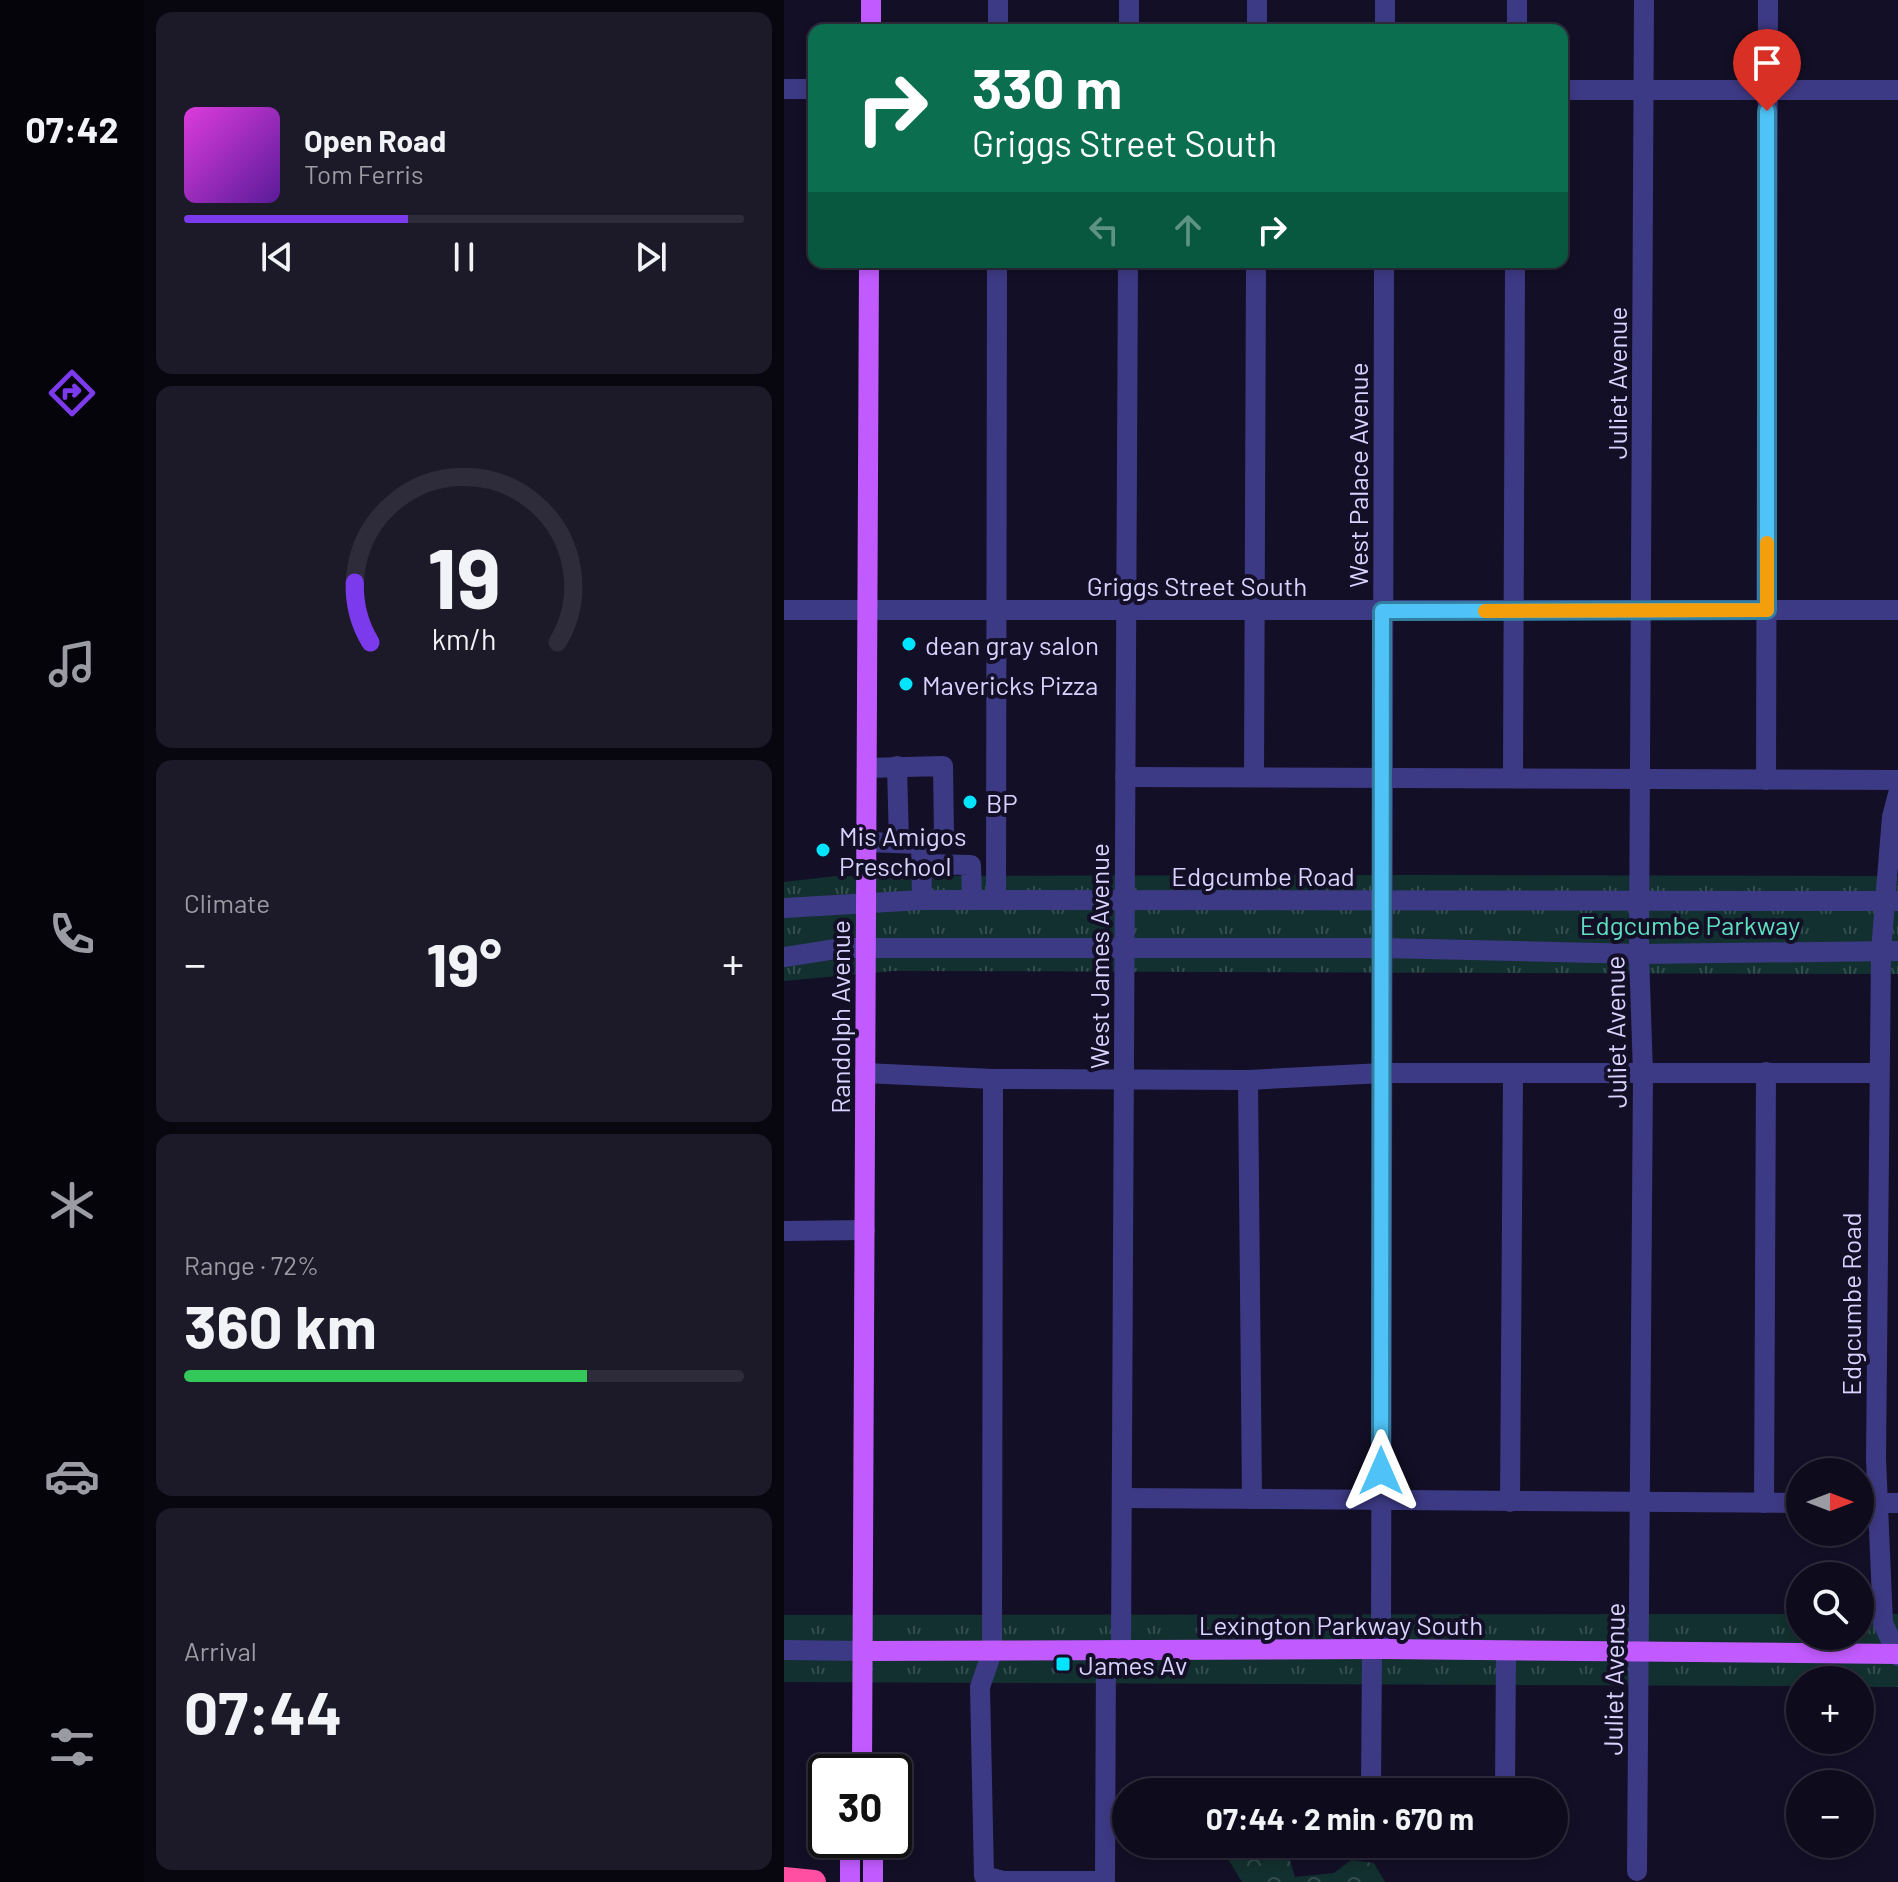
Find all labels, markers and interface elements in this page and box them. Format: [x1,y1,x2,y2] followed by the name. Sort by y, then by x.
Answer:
[1733,29,1801,111] pin
[1745,41,1789,85] icon: arrive
[972,53,1122,120] text: 330 m
[840,56,944,160] icon: right
[25,107,119,150] text: 07:42
[972,121,1277,164] text: Griggs Street South
[304,122,446,158] text: Open Road
[304,158,424,189] text: Tom Ferris
[1082,208,1126,252] icon: left
[1166,208,1210,252] icon: ahead
[1250,208,1294,252] icon: right
[255,235,299,279] icon: previous
[442,235,486,279] icon: pause
[629,235,673,279] icon: next
[1601,307,1632,459] street label: Juliet Avenue
[1342,362,1373,588] street label: West Palace Avenue
[44,365,100,421] icon: directions
[427,526,501,626] text: 19
[1087,570,1307,601] street label: Griggs Street South
[432,621,496,656] text: km/h
[925,629,1099,660] place label: dean gray salon
[900,635,918,653] marker: dean gray salon
[44,636,100,692] icon: music
[922,669,1098,700] place label: Mavericks Pizza
[897,675,915,693] marker: Mavericks Pizza
[986,787,1018,818] place label: BP
[961,793,979,811] marker: BP
[839,820,966,881] place label: Mis Amigos Preschool
[814,841,832,859] marker: Mis Amigos Preschool
[1083,843,1114,1069] street label: West James Avenue
[1171,860,1355,891] street label: Edgcumbe Road
[184,887,270,918] text: Climate
[44,906,100,962] icon: phone
[1580,909,1800,940] park label: Edgcumbe Parkway
[824,920,855,1114] street label: Randolph Avenue
[426,927,502,999] text: 19°
[184,936,206,989] text: −
[722,936,744,989] text: +
[1598,955,1632,1109] street label: Juliet Avenue
[44,1177,100,1233] icon: climate
[1835,1212,1866,1396] street label: Edgcumbe Road
[184,1249,319,1280] text: Range · 72%
[184,1289,377,1361] text: 360 km
[1339,1429,1423,1513] position arrow
[44,1448,100,1504] icon: car
[1786,1458,1874,1546] north arrow
[1786,1458,1874,1858] map controls
[1786,1562,1874,1650] button: search
[1596,1602,1630,1756] street label: Juliet Avenue
[1199,1609,1483,1640] street label: Lexington Parkway South
[184,1635,257,1666] text: Arrival
[1079,1649,1187,1680] place label: James Av
[1054,1655,1072,1673] marker: James Av
[1786,1666,1874,1754] button: +
[184,1675,342,1747] text: 07:44
[44,1719,100,1775] icon: filters
[808,1754,912,1858] speed limit sign: 30
[1786,1770,1874,1858] button: −
[1206,1800,1474,1836] text: 07:44 · 2 min · 670 m

